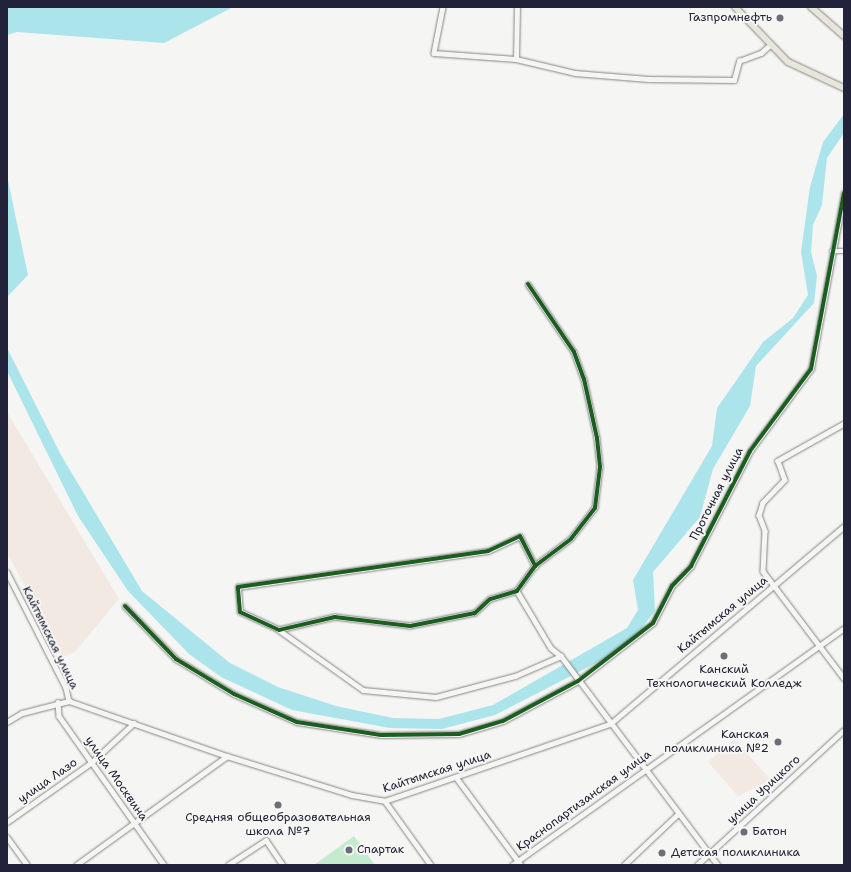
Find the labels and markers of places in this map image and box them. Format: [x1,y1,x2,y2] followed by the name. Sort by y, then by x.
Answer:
[688,11,772,25] place label: Газпромнефть
[775,13,785,23] marker: Газпромнефть
[719,651,729,661] marker: Канский Технологический Колледж
[646,663,802,691] place label: Канский Технологический Колледж
[664,728,769,756] place label: Канская поликлиника №2
[772,736,784,748] marker: Канская поликлиника №2
[273,800,283,810] marker: Средняя общеобразовательная школа №7
[185,811,371,839] place label: Средняя общеобразовательная школа №7
[752,825,787,839] place label: Батон
[739,827,749,837] marker: Батон
[357,843,404,857] place label: Спартак
[344,845,354,855] marker: Спартак
[671,846,800,860] place label: Детская поликлиника
[656,847,668,859] marker: Детская поликлиника

